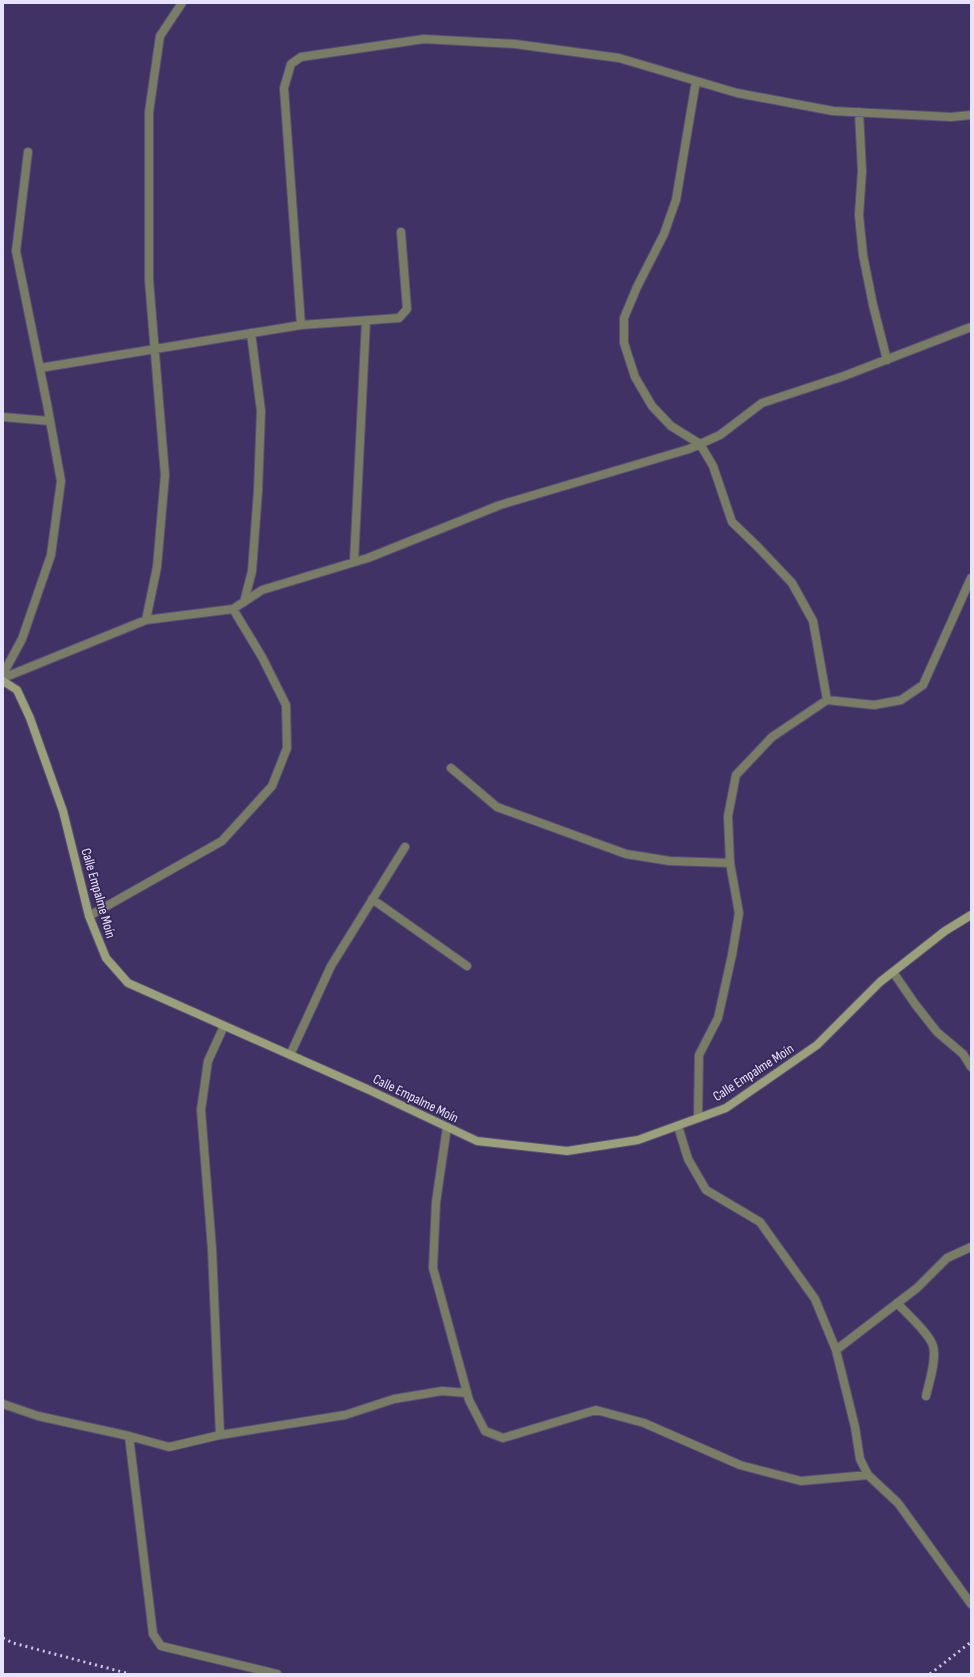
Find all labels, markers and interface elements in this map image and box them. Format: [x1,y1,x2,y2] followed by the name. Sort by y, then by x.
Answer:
[78,846,120,940] street label: Calle Empalme Moín
[710,1040,797,1105] street label: Calle Empalme Moín
[370,1070,461,1126] street label: Calle Empalme Moín

